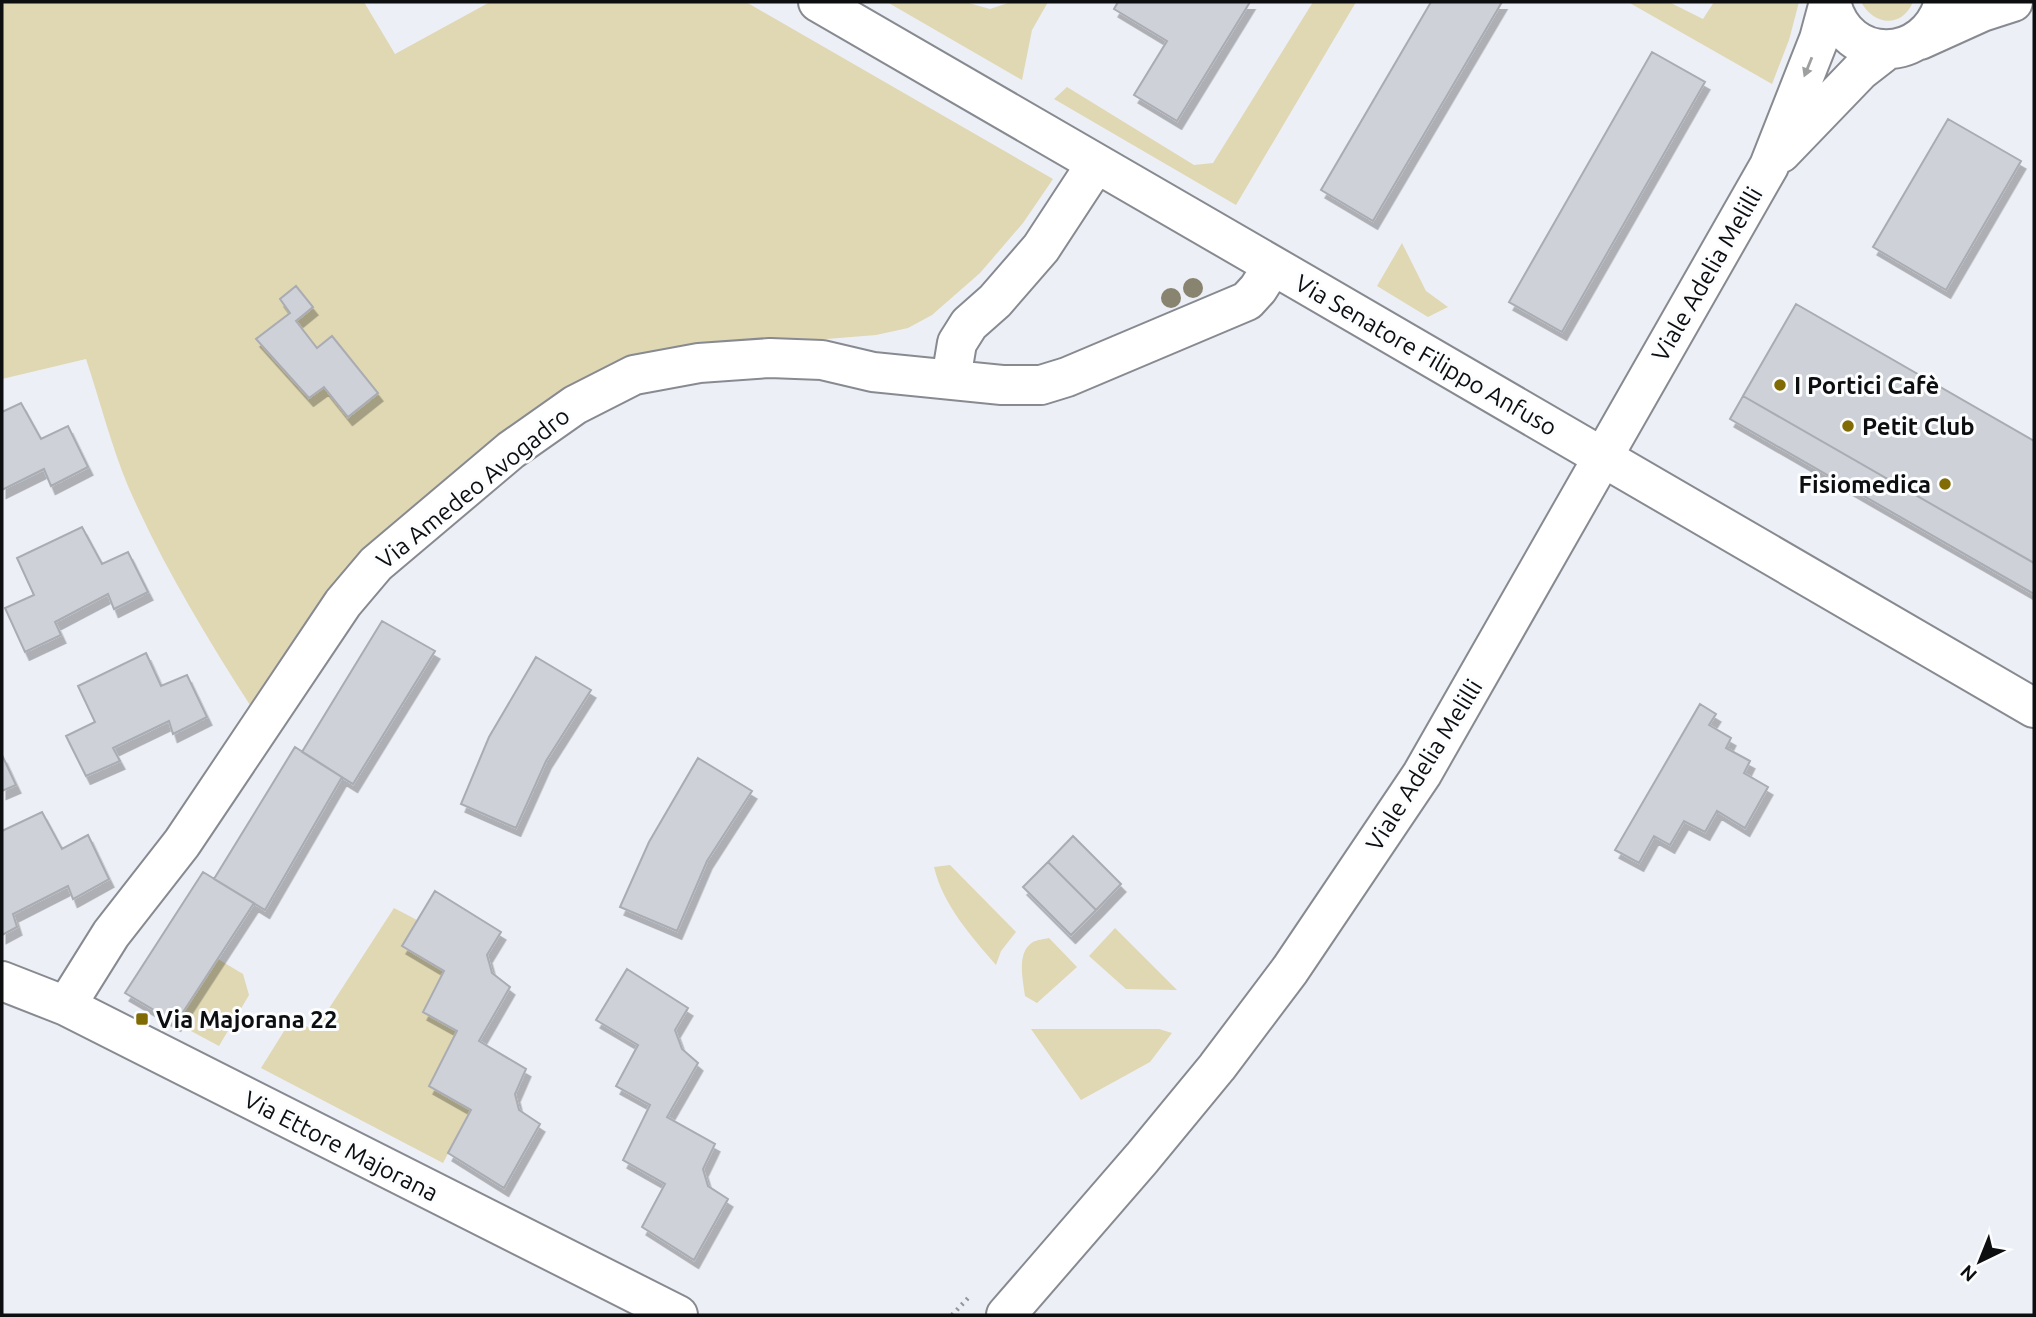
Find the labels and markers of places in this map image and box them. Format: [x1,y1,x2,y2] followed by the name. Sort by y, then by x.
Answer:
[1794,372,1939,399] place label: I Portici Cafè
[1772,377,1788,393] marker: I Portici Cafè
[1862,413,1975,440] place label: Petit Club
[1840,418,1856,434] marker: Petit Club
[1798,471,1931,498] place label: Fisiomedica
[1937,476,1953,492] marker: Fisiomedica
[156,1006,337,1033] place label: Via Majorana 22
[134,1011,150,1027] marker: Via Majorana 22

